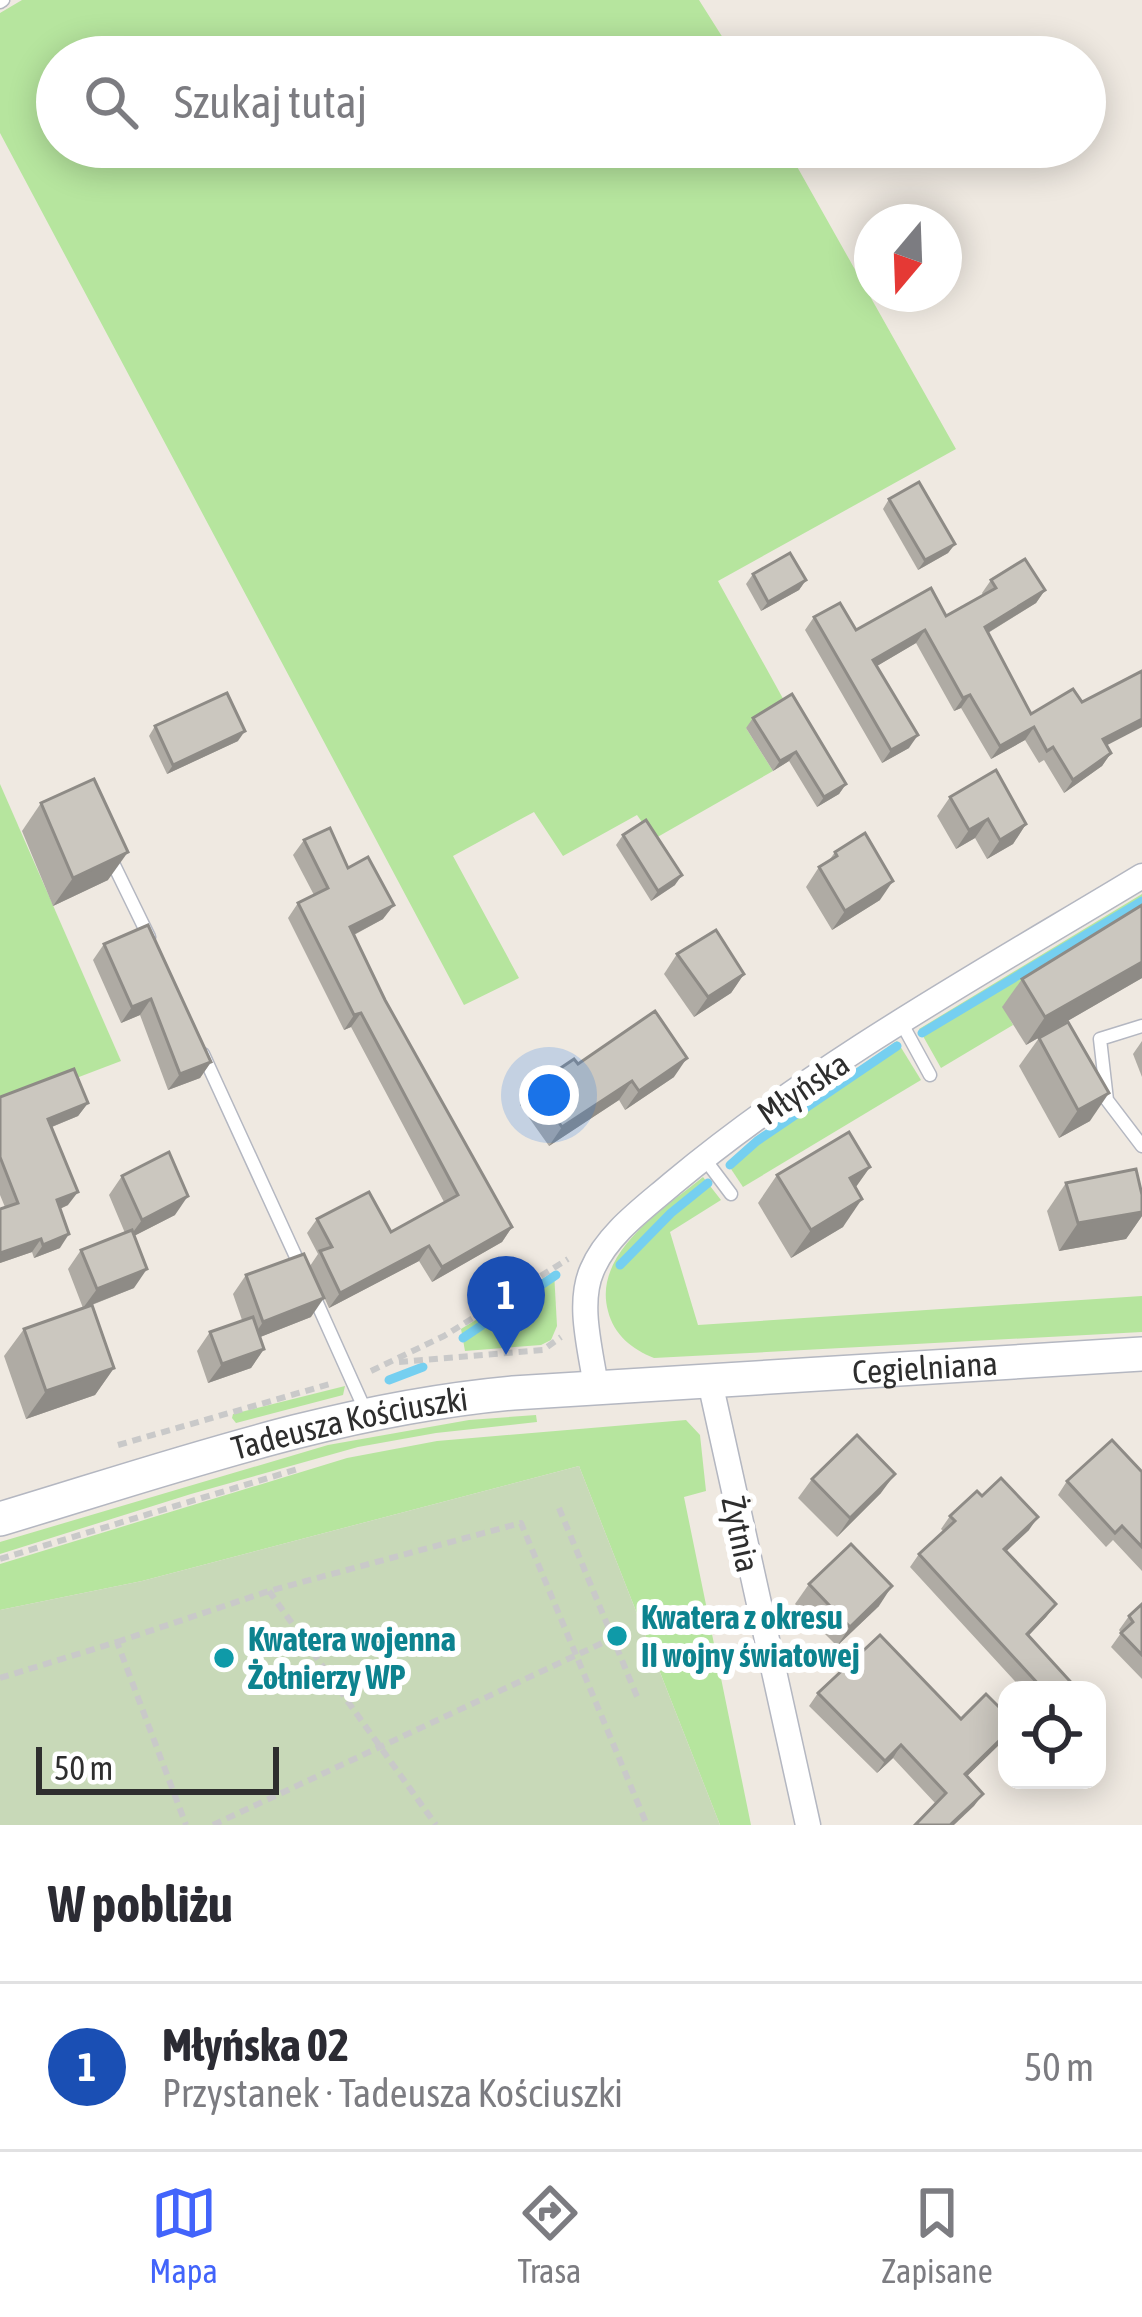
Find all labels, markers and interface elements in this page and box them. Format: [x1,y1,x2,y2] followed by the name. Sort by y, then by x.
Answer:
[36,36,1106,168] search box
[78,69,144,135] icon: search
[174,76,367,128] text: Szukaj tutaj
[854,204,962,312] north arrow
[750,1044,856,1132] street label: Młyńska
[519,1065,579,1125] your location
[467,1256,545,1355] pin: 1
[851,1344,999,1391] street label: Cegielniana
[227,1379,470,1467] street label: Tadeusza Kościuszki
[714,1492,768,1576] street label: Żytnia
[641,1598,860,1674] place label: Kwatera z okresu II wojny światowej
[248,1620,456,1696] place label: Kwatera wojenna Żołnierzy WP
[604,1623,630,1649] marker: Kwatera z okresu II wojny światowej
[211,1645,237,1671] marker: Kwatera wojenna Żołnierzy WP
[998,1681,1106,1789] map controls
[998,1681,1106,1789] button: locate
[36,1741,279,1794] scale bar
[54,1749,113,1787] text: 50 m
[48,1874,233,1933] text: W pobliżu
[162,2019,349,2071] text: Młyńska 02
[78,2045,96,2089] text: 1
[1024,2045,1094,2089] text: 50 m
[162,2071,623,2115] text: Przystanek · Tadeusza Kościuszki
[149,2180,218,2290] tab: Mapa
[517,2180,583,2290] tab: Trasa
[881,2180,993,2290] tab: Zapisane

